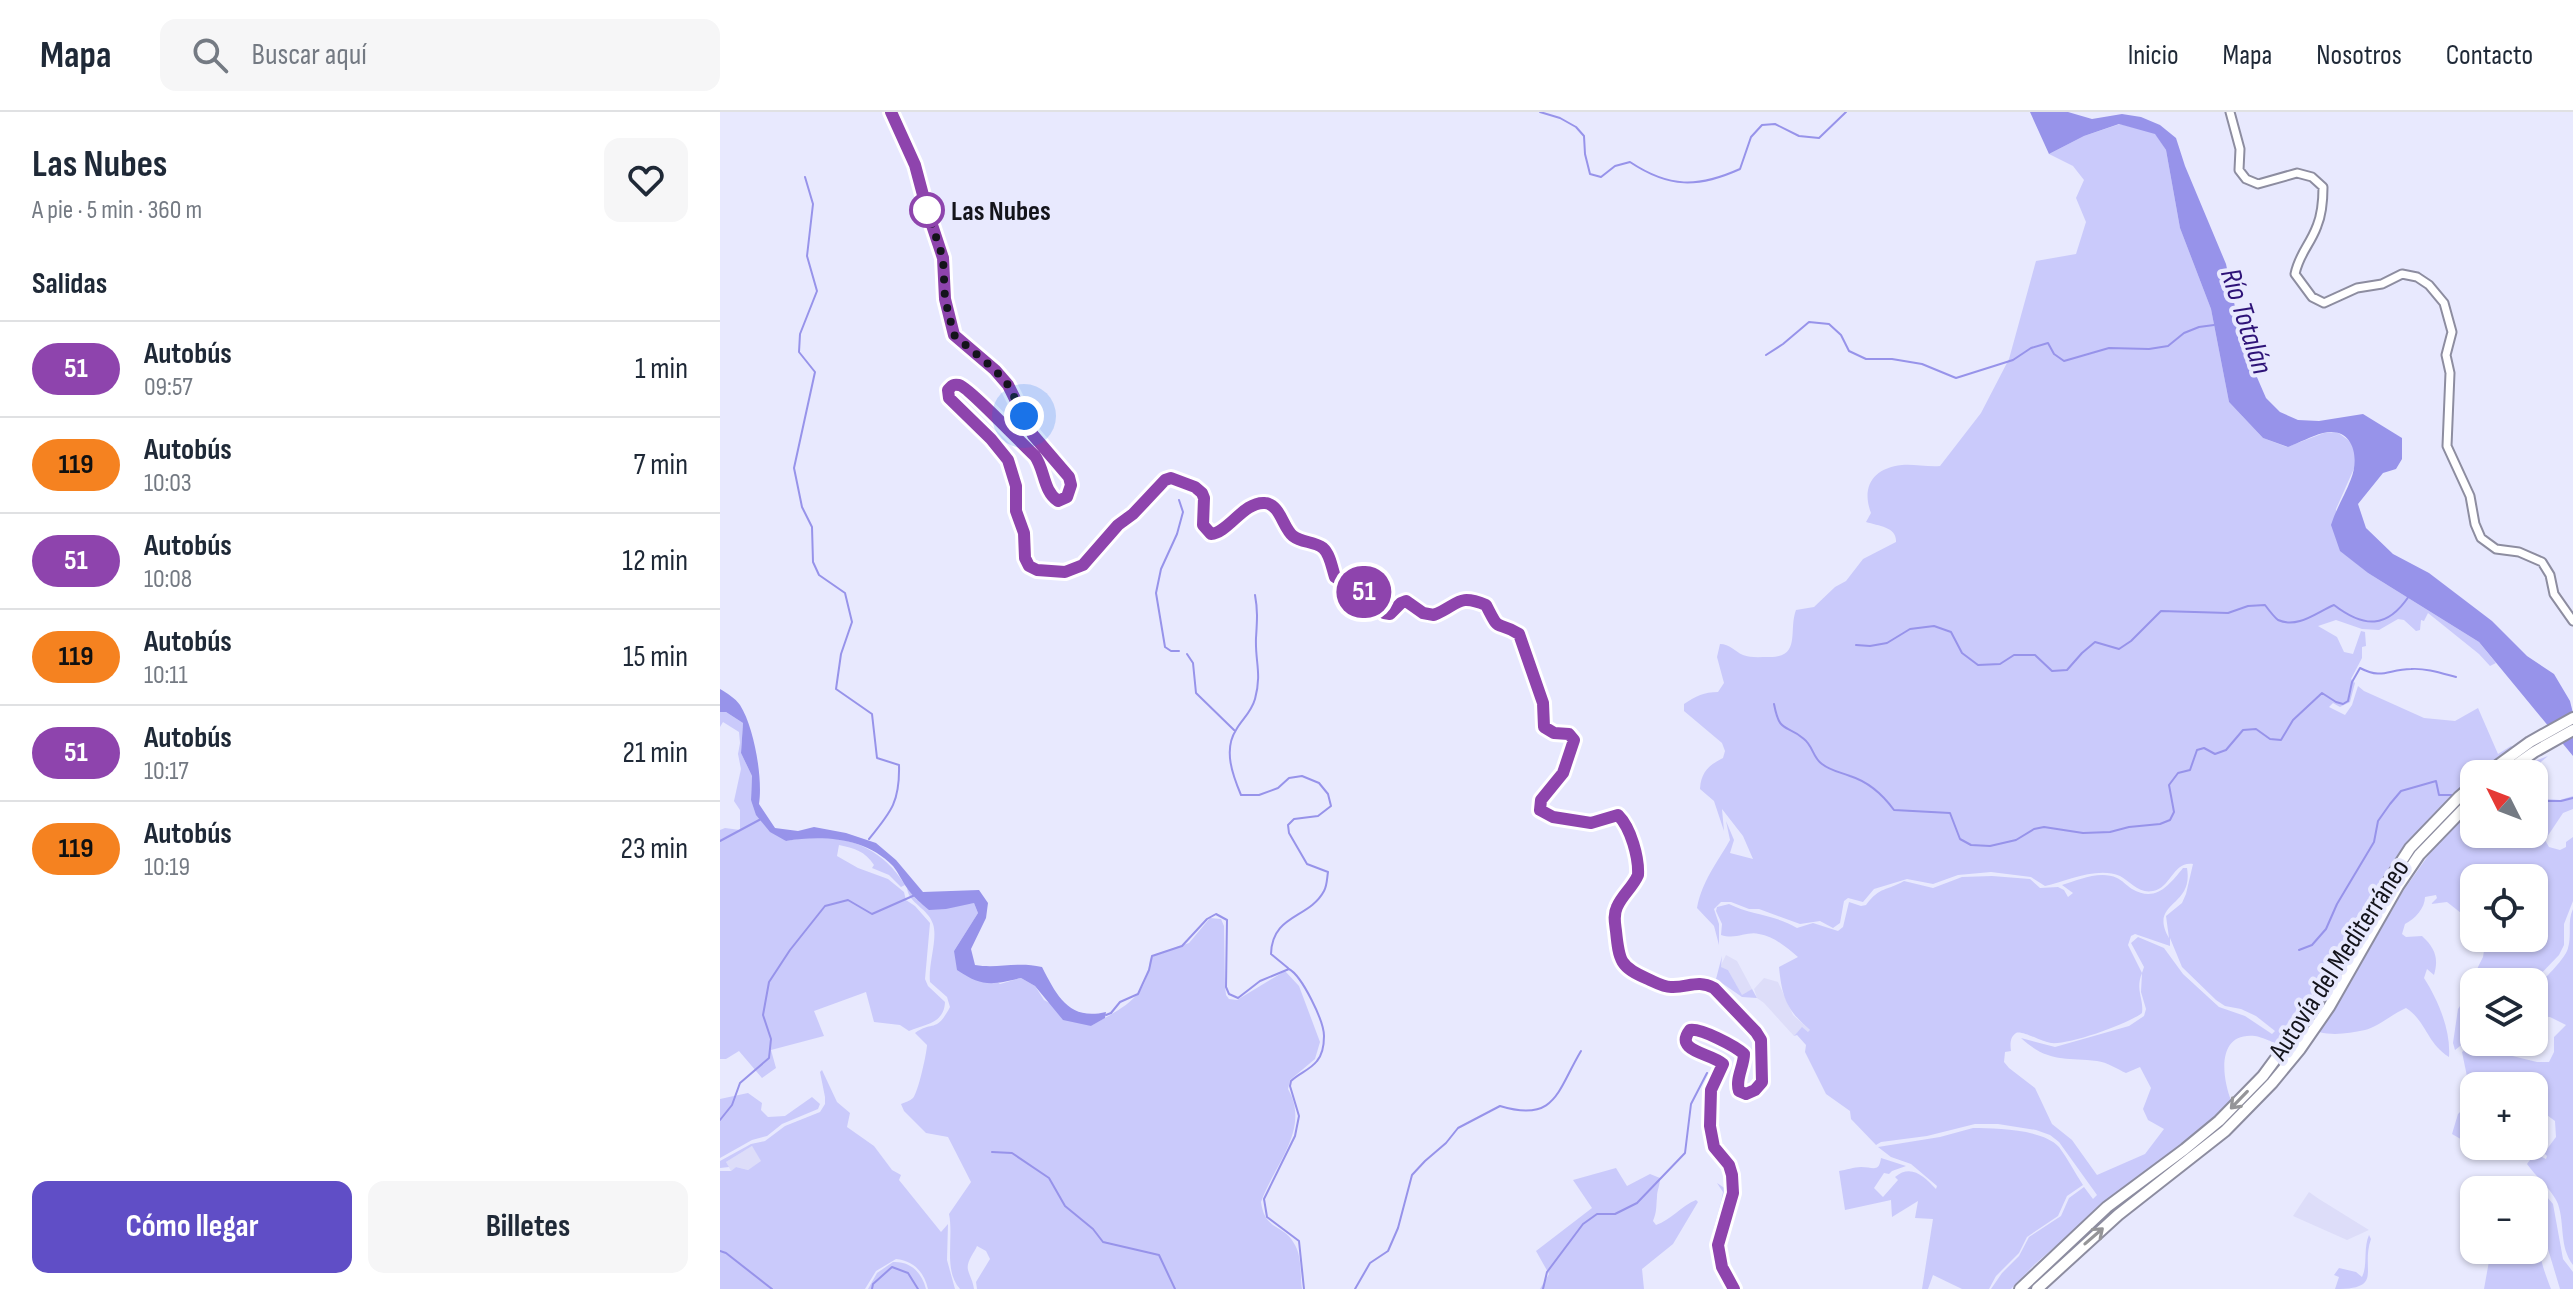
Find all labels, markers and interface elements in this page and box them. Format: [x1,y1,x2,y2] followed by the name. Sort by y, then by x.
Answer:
[160,19,720,91] search box
[40,33,112,78] text: Mapa
[188,33,232,77] icon: search
[252,37,367,73] text: Buscar aquí
[2128,39,2179,72] text: Inicio
[2223,39,2272,72] text: Mapa
[2316,39,2402,72] text: Nosotros
[2446,39,2533,72] text: Contacto
[604,138,688,222] button: heart
[32,142,167,187] text: Las Nubes
[910,193,944,227] marker: Las Nubes
[32,195,202,226] text: A pie · 5 min · 360 m
[951,195,1051,228] place label: Las Nubes
[2212,264,2280,379] water label: Río Totalán
[32,266,107,302] text: Salidas
[144,336,232,372] text: Autobús
[635,351,688,387] text: 1 min
[64,352,88,385] text: 51
[144,372,193,403] text: 09:57
[1004,396,1044,436] your location
[144,432,232,468] text: Autobús
[634,447,688,483] text: 7 min
[58,448,94,481] text: 119
[144,468,192,499] text: 10:03
[144,528,232,564] text: Autobús
[622,543,688,579] text: 12 min
[64,544,88,577] text: 51
[144,564,192,595] text: 10:08
[1328,566,1400,618] line badge: 51
[1352,575,1376,608] text: 51
[144,624,232,660] text: Autobús
[623,639,688,675] text: 15 min
[58,640,94,673] text: 119
[144,660,188,691] text: 10:11
[144,720,232,756] text: Autobús
[623,735,688,771] text: 21 min
[64,736,88,769] text: 51
[144,756,189,787] text: 10:17
[2460,760,2548,848] north arrow
[2460,760,2548,1264] map controls
[144,816,232,852] text: Autobús
[621,831,688,867] text: 23 min
[58,832,94,865] text: 119
[144,852,190,883] text: 10:19
[2261,853,2417,1067] street label: Autovía del Mediterráneo
[2460,864,2548,952] button: locate
[2460,968,2548,1056] button: layers
[2460,1072,2548,1160] button: +
[2230,1090,2249,1109] one-way arrow
[2460,1176,2548,1264] button: −
[32,1181,352,1273] button: Cómo llegar
[368,1181,688,1273] button: Billetes
[2083,1227,2103,1245] one-way arrow

